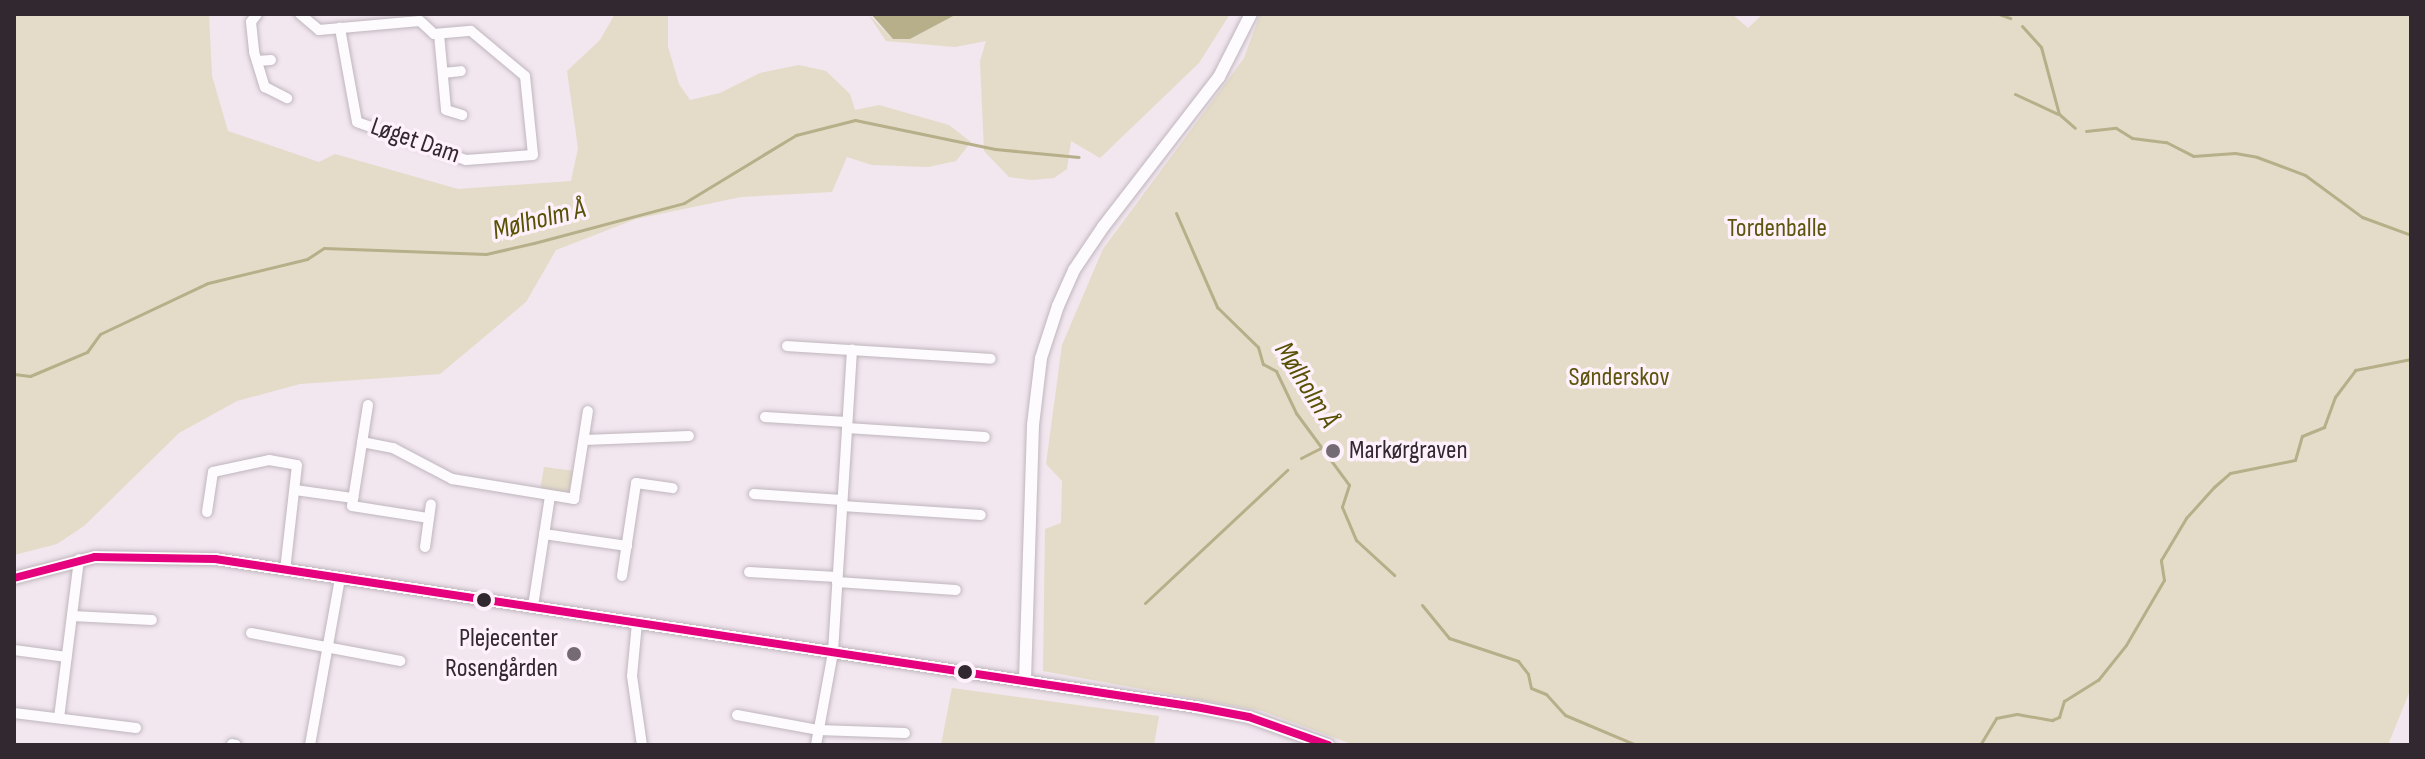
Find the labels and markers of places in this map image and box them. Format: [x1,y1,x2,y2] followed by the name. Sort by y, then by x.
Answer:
[1349,435,1468,467] place label: Markørgraven
[1324,442,1342,460] marker: Markørgraven
[476,592,492,608] unlabelled marker
[445,623,558,684] place label: Plejecenter Rosengården
[565,645,583,663] marker: Plejecenter Rosengården
[957,664,973,680] unlabelled marker

